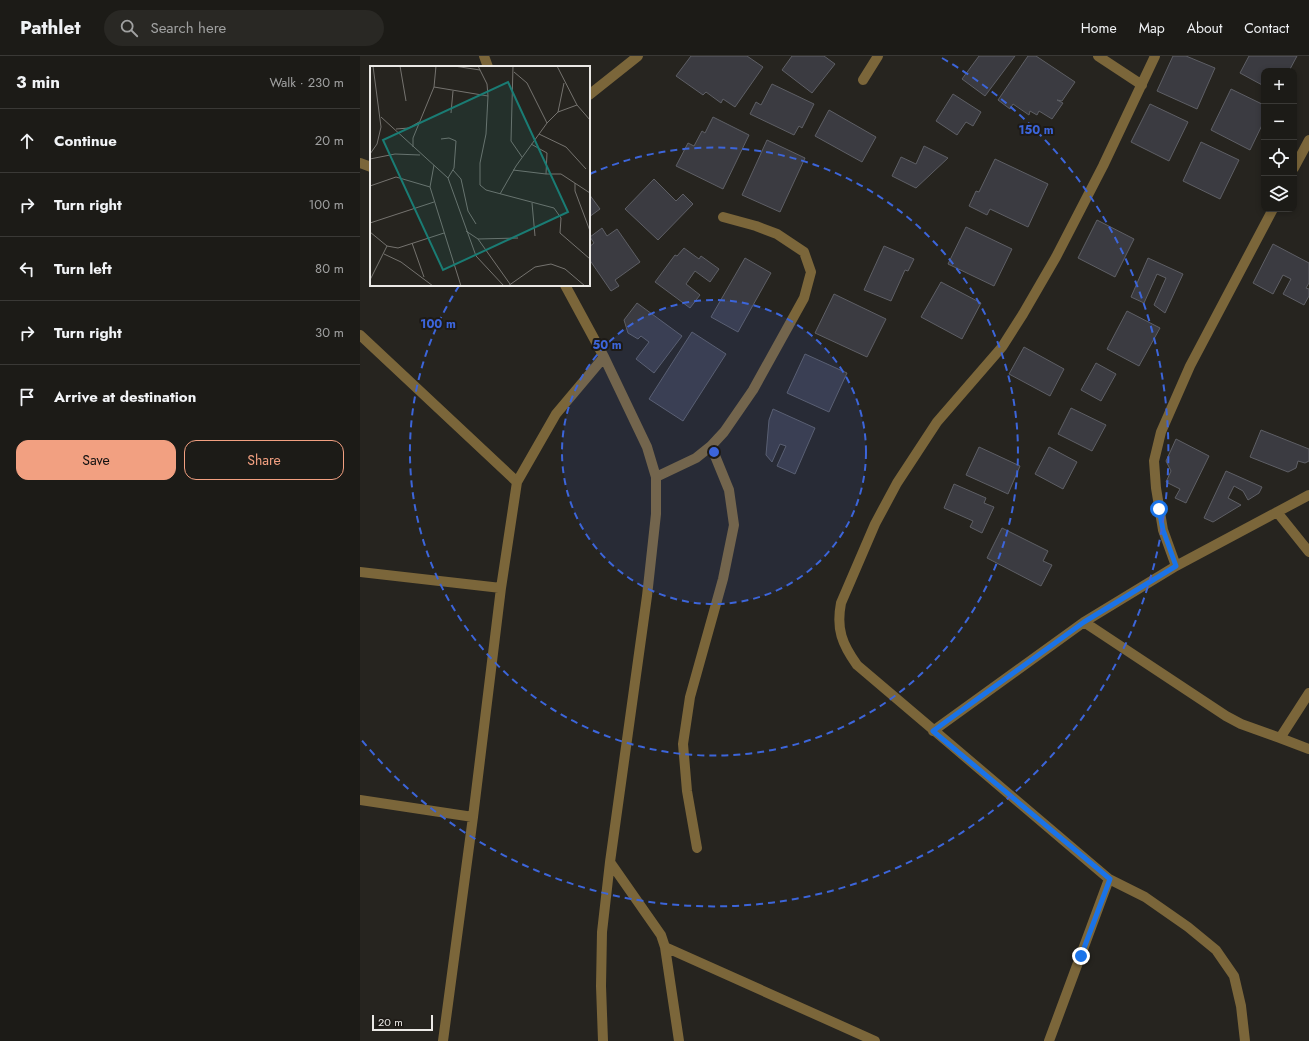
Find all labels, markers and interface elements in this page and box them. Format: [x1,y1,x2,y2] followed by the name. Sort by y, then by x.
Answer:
[104,10,384,46] search box
[20,14,80,41] text: Pathlet
[118,17,140,39] icon: search
[150,17,226,39] text: Search here
[1081,18,1117,38] text: Home
[1139,18,1165,38] text: Map
[1187,18,1222,38] text: About
[1244,18,1289,38] text: Contact
[370,66,590,286] inset map
[1261,68,1297,212] map controls
[1261,68,1297,104] button: +
[16,70,60,94] text: 3 min
[269,73,344,92] text: Walk · 230 m
[1261,104,1297,140] button: −
[1018,121,1054,139] text: 150 m
[16,130,38,152] icon: ahead
[54,130,117,152] text: Continue
[315,131,344,150] text: 20 m
[1261,140,1297,176] button: locate
[1261,176,1297,212] button: layers
[16,194,38,216] icon: right
[54,194,122,216] text: Turn right
[309,195,344,214] text: 100 m
[16,258,38,280] icon: left
[54,258,112,280] text: Turn left
[315,259,344,278] text: 80 m
[420,315,456,333] text: 100 m
[16,322,38,344] icon: right
[54,322,122,344] text: Turn right
[315,323,344,342] text: 30 m
[592,336,622,354] text: 50 m
[16,386,38,408] icon: arrive
[54,386,196,408] text: Arrive at destination
[16,440,176,480] button: Save
[184,440,344,480] button: Share
[707,445,721,459] centre of rings
[1150,500,1168,518] route start
[1072,947,1090,965] route end
[372,1013,433,1032] scale bar
[378,1014,403,1030] text: 20 m

